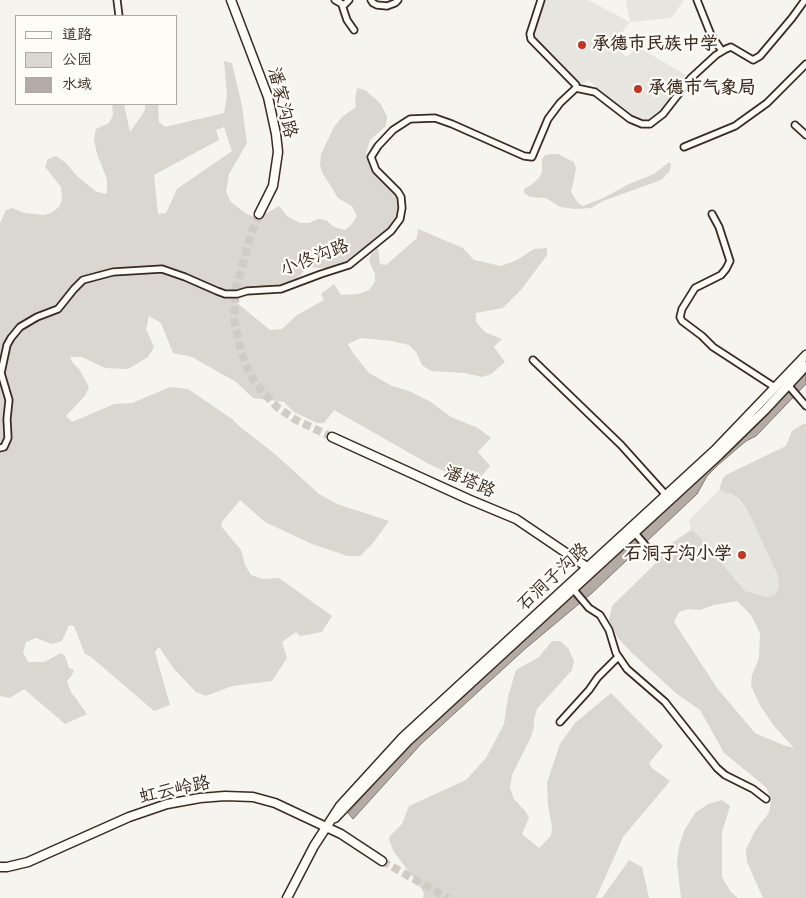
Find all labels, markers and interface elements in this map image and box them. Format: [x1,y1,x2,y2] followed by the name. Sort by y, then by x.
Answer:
[15,15,178,105] legend
[62,25,92,45] text: 道路
[592,34,718,56] place label: 承德市民族中学
[576,39,588,51] marker: 承德市民族中学
[62,50,92,70] text: 公园
[262,65,300,141] street label: 潘家沟路
[62,75,92,95] text: 水域
[648,78,756,100] place label: 承德市气象局
[632,83,644,95] marker: 承德市气象局
[278,236,352,282] street label: 小佟沟路
[440,462,498,504] street label: 潘塔路
[514,539,594,617] street label: 石洞子沟路
[624,544,732,566] place label: 石洞子沟小学
[736,549,748,561] marker: 石洞子沟小学
[138,773,212,809] street label: 虹云岭路

